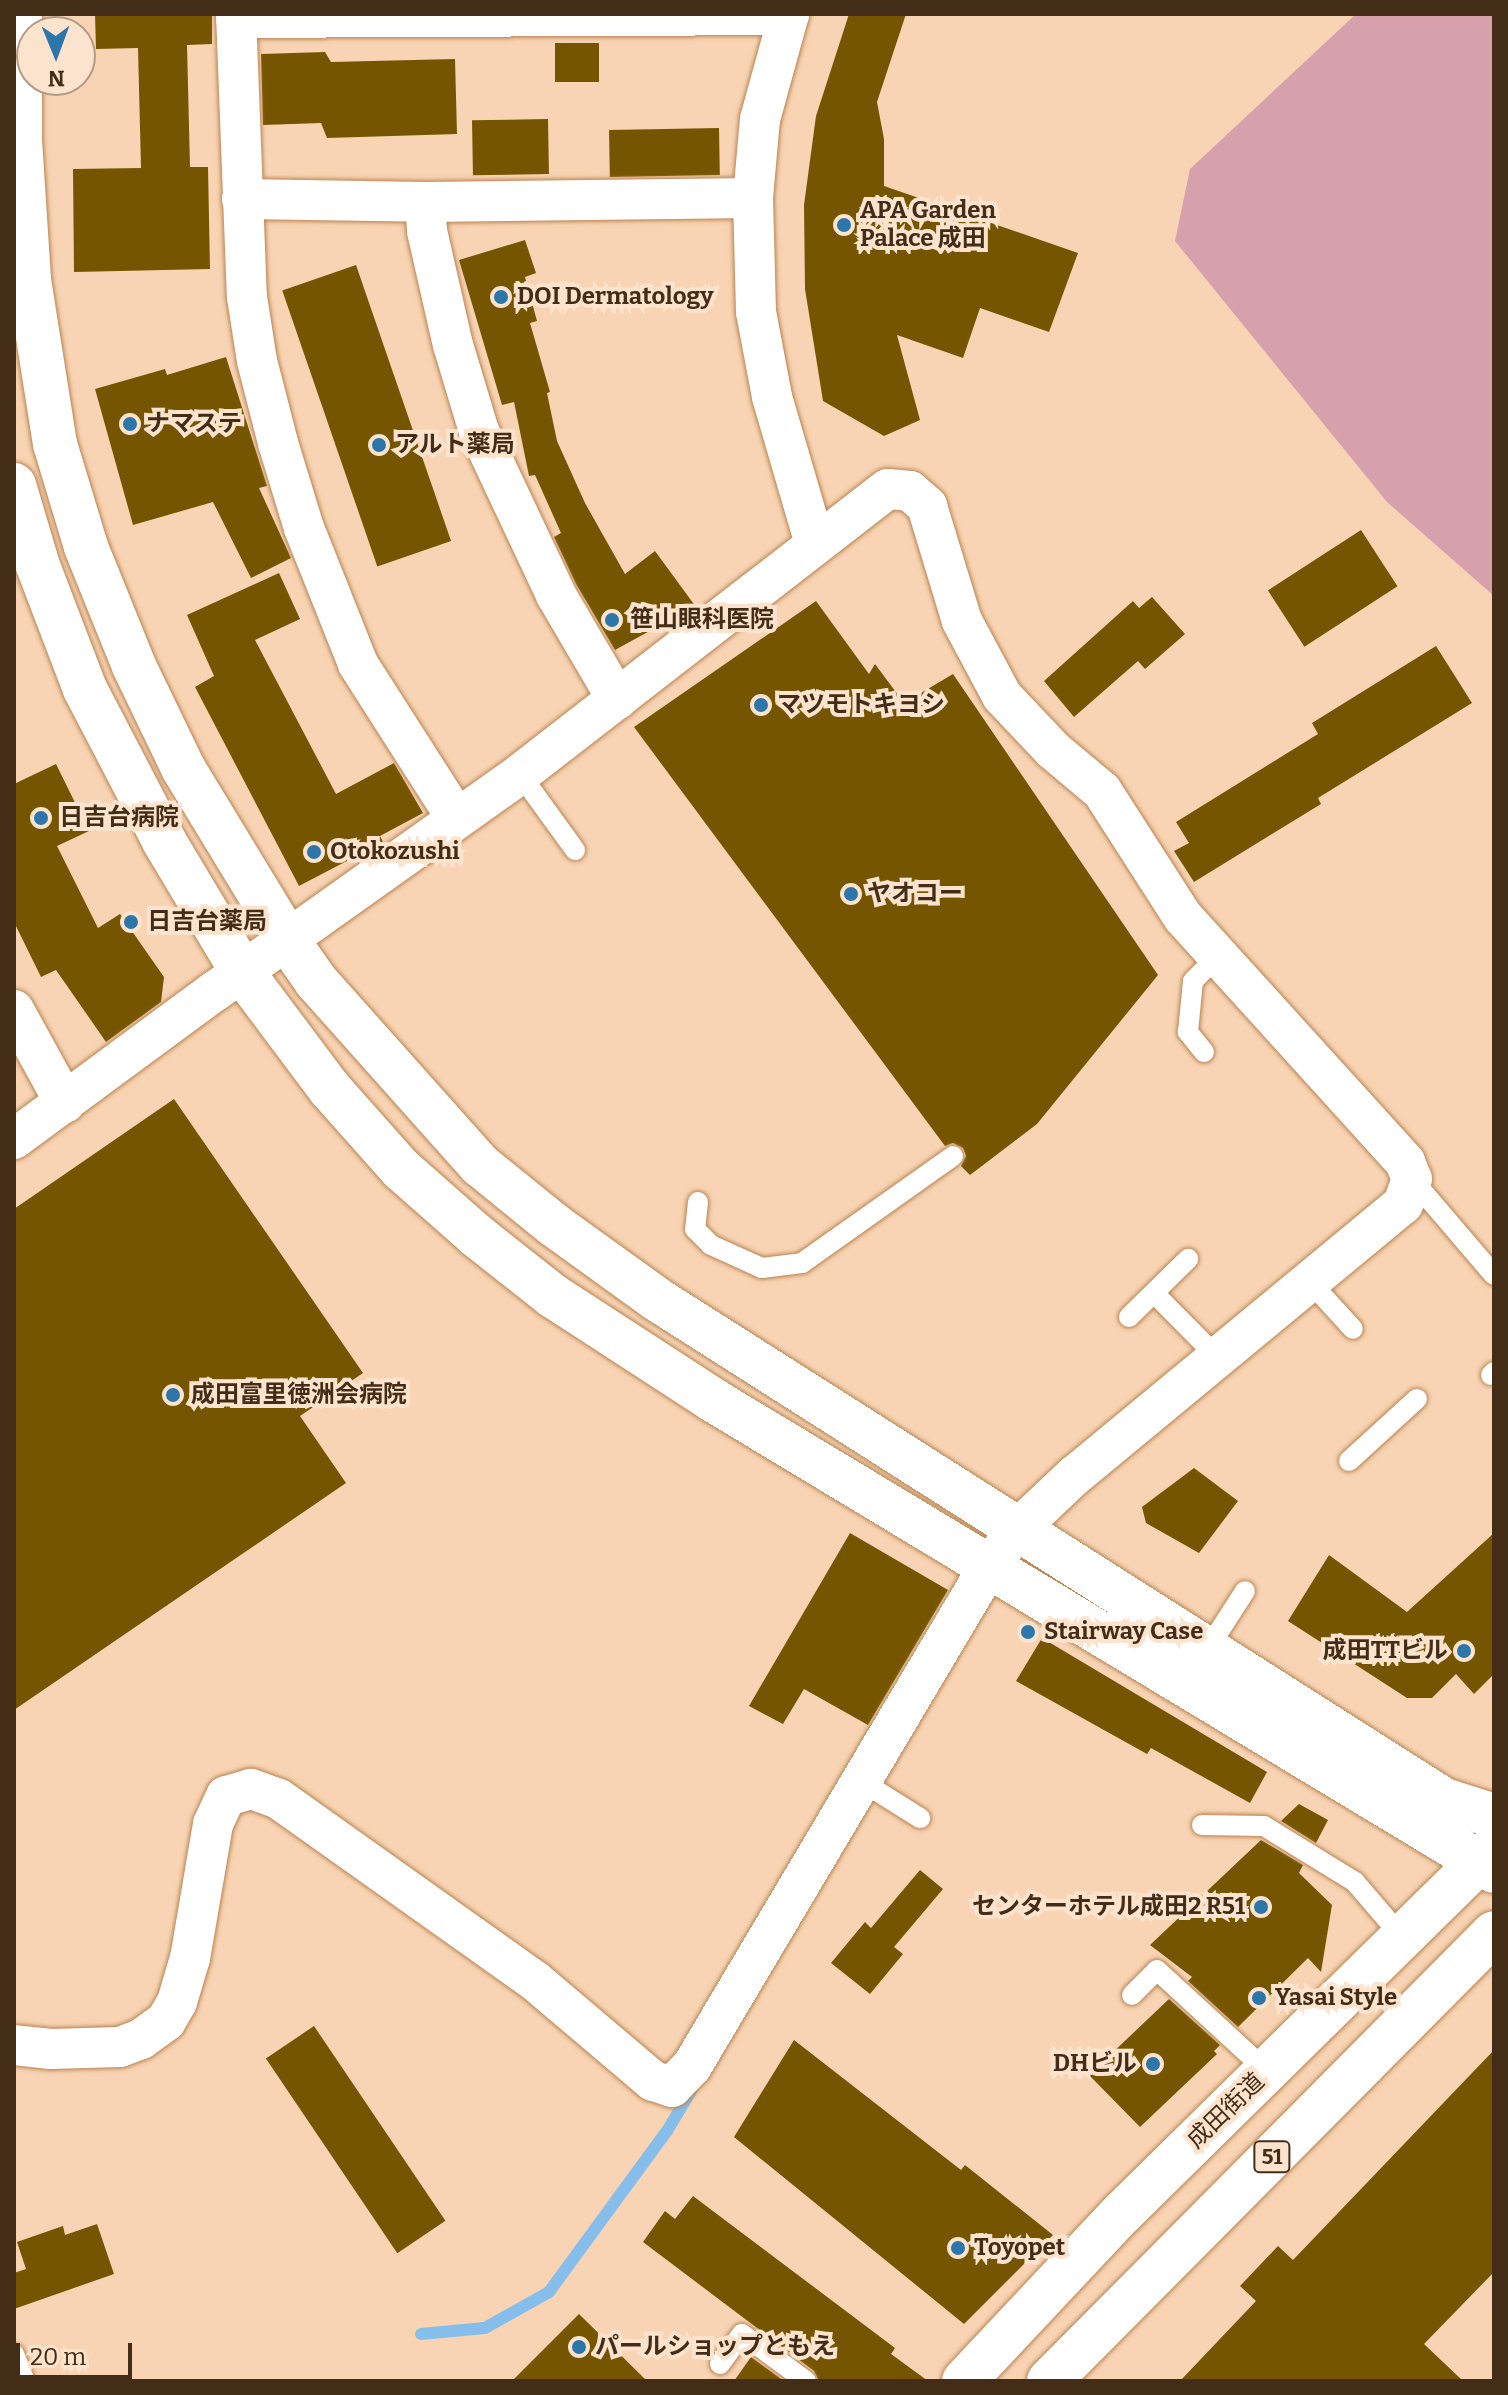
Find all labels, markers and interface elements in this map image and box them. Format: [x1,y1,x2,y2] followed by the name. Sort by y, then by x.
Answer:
[16,16,96,96] north arrow
[48,65,65,92] text: N
[860,197,996,253] place label: APA Garden Palace 成田
[835,216,853,234] marker: APA Garden Palace 成田
[517,283,714,311] place label: DOI Dermatology
[492,288,510,306] marker: DOI Dermatology
[146,410,242,438] place label: ナマステ
[121,415,139,433] marker: ナマステ
[395,431,515,459] place label: アルト薬局
[370,436,388,454] marker: アルト薬局
[630,606,774,634] place label: 笹山眼科医院
[601,609,623,631] marker: 笹山眼科医院
[777,691,945,719] place label: マツモトキヨシ
[752,696,770,714] marker: マツモトキヨシ
[59,804,179,832] place label: 日吉台病院
[30,807,52,829] marker: 日吉台病院
[330,838,460,866] place label: Otokozushi
[305,843,323,861] marker: Otokozushi
[867,880,963,908] place label: ヤオコー
[842,885,860,903] marker: ヤオコー
[147,908,267,936] place label: 日吉台薬局
[122,913,140,931] marker: 日吉台薬局
[191,1381,407,1409] place label: 成田富里徳洲会病院
[162,1384,184,1406] marker: 成田富里徳洲会病院
[1044,1618,1203,1646] place label: Stairway Case
[1019,1623,1037,1641] marker: Stairway Case
[1323,1637,1448,1665] place label: 成田TTビル
[1455,1642,1473,1660] marker: 成田TTビル
[972,1893,1245,1921] place label: センターホテル成田2 R51
[1252,1898,1270,1916] marker: センターホテル成田2 R51
[1275,1984,1397,2012] place label: Yasai Style
[1250,1989,1268,2007] marker: Yasai Style
[1053,2050,1137,2078] place label: DHビル
[1144,2055,1162,2073] marker: DHビル
[1181,2067,1271,2155] street label: 成田街道
[1252,2139,1292,2175] road number: 51
[974,2234,1065,2262] place label: Toyopet
[949,2239,967,2257] marker: Toyopet
[20,2327,136,2377] scale bar
[595,2333,835,2361] place label: パールショップともえ
[570,2338,588,2356] marker: パールショップともえ
[30,2343,86,2371] text: 20 m

